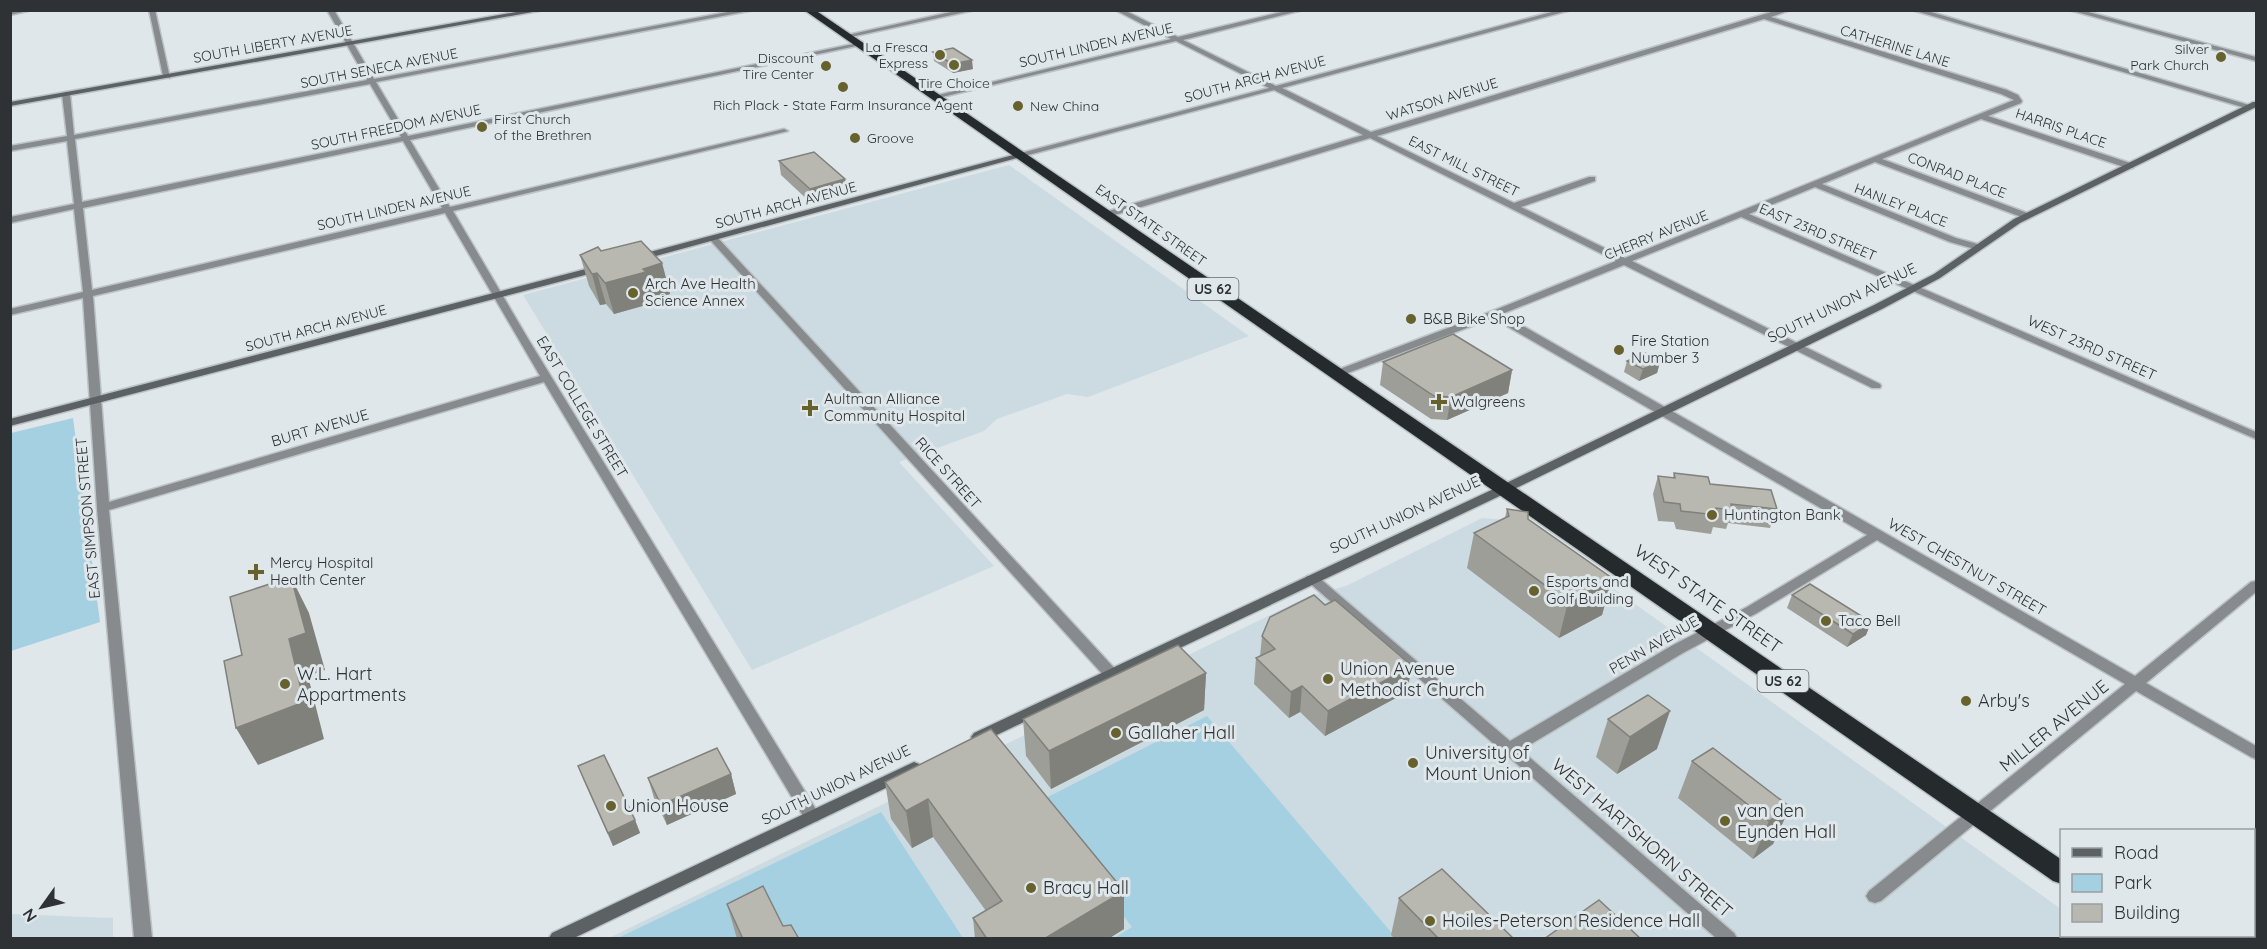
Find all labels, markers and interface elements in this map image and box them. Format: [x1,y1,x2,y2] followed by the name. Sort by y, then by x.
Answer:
[1017,19,1175,71] street label: SOUTH LINDEN AVENUE
[192,21,354,67] street label: SOUTH LIBERTY AVENUE
[1838,21,1952,71] street label: CATHERINE LANE
[865,38,928,72] place label: La Fresca Express
[2130,40,2210,74] place label: Silver Park Church
[299,44,459,92] street label: SOUTH SENECA AVENUE
[933,48,947,62] marker: La Fresca Express
[743,49,815,83] place label: Discount Tire Center
[2214,50,2228,64] marker: Silver Park Church
[1182,51,1328,107] street label: SOUTH ARCH AVENUE
[947,58,961,72] marker: Tire Choice
[819,59,833,73] marker: Discount Tire Center
[1384,73,1500,125] street label: WATSON AVENUE
[918,74,990,92] place label: Tire Choice
[836,80,850,94] marker: Rich Plack - State Farm Insurance Agent
[713,96,973,114] place label: Rich Plack - State Farm Insurance Agent
[1030,97,1099,115] place label: New China
[1011,99,1025,113] marker: New China
[309,100,483,154] street label: SOUTH FREEDOM AVENUE
[2013,104,2109,152] street label: HARRIS PLACE
[494,110,592,144] place label: First Church of the Brethren
[475,120,489,134] marker: First Church of the Brethren
[867,129,914,147] place label: Groove
[848,131,862,145] marker: Groove
[1406,131,1522,201] street label: EAST MILL STREET
[1905,148,2009,202] street label: CONRAD PLACE
[713,177,859,233] street label: SOUTH ARCH AVENUE
[1852,179,1950,231] street label: HANLEY PLACE
[1092,180,1210,270] street label: EAST STATE STREET
[315,182,473,234] street label: SOUTH LINDEN AVENUE
[1757,199,1879,265] street label: EAST 23RD STREET
[1601,206,1711,264] street label: CHERRY AVENUE
[1764,258,1919,347] street label: SOUTH UNION AVENUE
[645,274,756,310] place label: Arch Ave Health Science Annex
[1188,278,1238,300] road number: US 62
[626,286,640,300] marker: Arch Ave Health Science Annex
[243,300,389,356] street label: SOUTH ARCH AVENUE
[1423,309,1525,328] place label: B&B Bike Shop
[2025,311,2160,385] street label: WEST 23RD STREET
[1404,312,1418,326] marker: B&B Bike Shop
[1631,331,1709,367] place label: Fire Station Number 3
[532,332,632,481] street label: EAST COLLEGE STREET
[1612,343,1626,357] marker: Fire Station Number 3
[824,389,965,425] place label: Aultman Alliance Community Hospital
[1451,392,1525,411] place label: Walgreens
[1432,395,1446,409] marker: Walgreens
[801,399,819,417] marker: Aultman Alliance Community Hospital
[269,405,371,450] street label: BURT AVENUE
[911,433,985,512] street label: RICE STREET
[71,437,104,600] street label: EAST SIMPSON STREET
[1327,471,1483,558] street label: SOUTH UNION AVENUE
[1724,505,1841,524] place label: Huntington Bank
[1705,508,1719,522] marker: Huntington Bank
[1885,513,2050,620] street label: WEST CHESTNUT STREET
[1630,539,1787,658] street label: WEST STATE STREET
[270,553,374,589] place label: Mercy Hospital Health Center
[247,563,265,581] marker: Mercy Hospital Health Center
[1546,572,1634,608] place label: Esports and Golf Building
[1527,584,1541,598] marker: Esports and Golf Building
[1606,611,1702,678] street label: PENN AVENUE
[1838,611,1901,630] place label: Taco Bell
[1819,614,1833,628] marker: Taco Bell
[1340,657,1485,701] place label: Union Avenue Methodist Church
[297,662,406,706] place label: W.L. Hart Appartments
[1758,670,1808,692] road number: US 62
[1321,672,1335,686] marker: Union Avenue Methodist Church
[1994,674,2113,777] street label: MILLER AVENUE
[278,677,292,691] marker: W.L. Hart Appartments
[1978,689,2030,712] place label: Arby's
[1959,694,1973,708] marker: Arby's
[1128,721,1235,744] place label: Gallaher Hall
[1109,726,1123,740] marker: Gallaher Hall
[758,740,913,829] street label: SOUTH UNION AVENUE
[1425,741,1531,785] place label: University of Mount Union
[1547,753,1738,923] street label: WEST HARTSHORN STREET
[1406,756,1420,770] marker: University of Mount Union
[623,794,729,817] place label: Union House
[604,799,618,813] marker: Union House
[1737,799,1836,843] place label: van den Eynden Hall
[1718,814,1732,828] marker: van den Eynden Hall
[2060,829,2255,937] legend
[2114,841,2159,864] text: Road
[2114,871,2152,894] text: Park
[1043,876,1129,899] place label: Bracy Hall
[12,877,72,937] north arrow
[1024,881,1038,895] marker: Bracy Hall
[2114,901,2180,924] text: Building
[18,905,41,926] text: N
[1442,909,1700,932] place label: Hoiles-Peterson Residence Hall
[1423,914,1437,928] marker: Hoiles-Peterson Residence Hall

